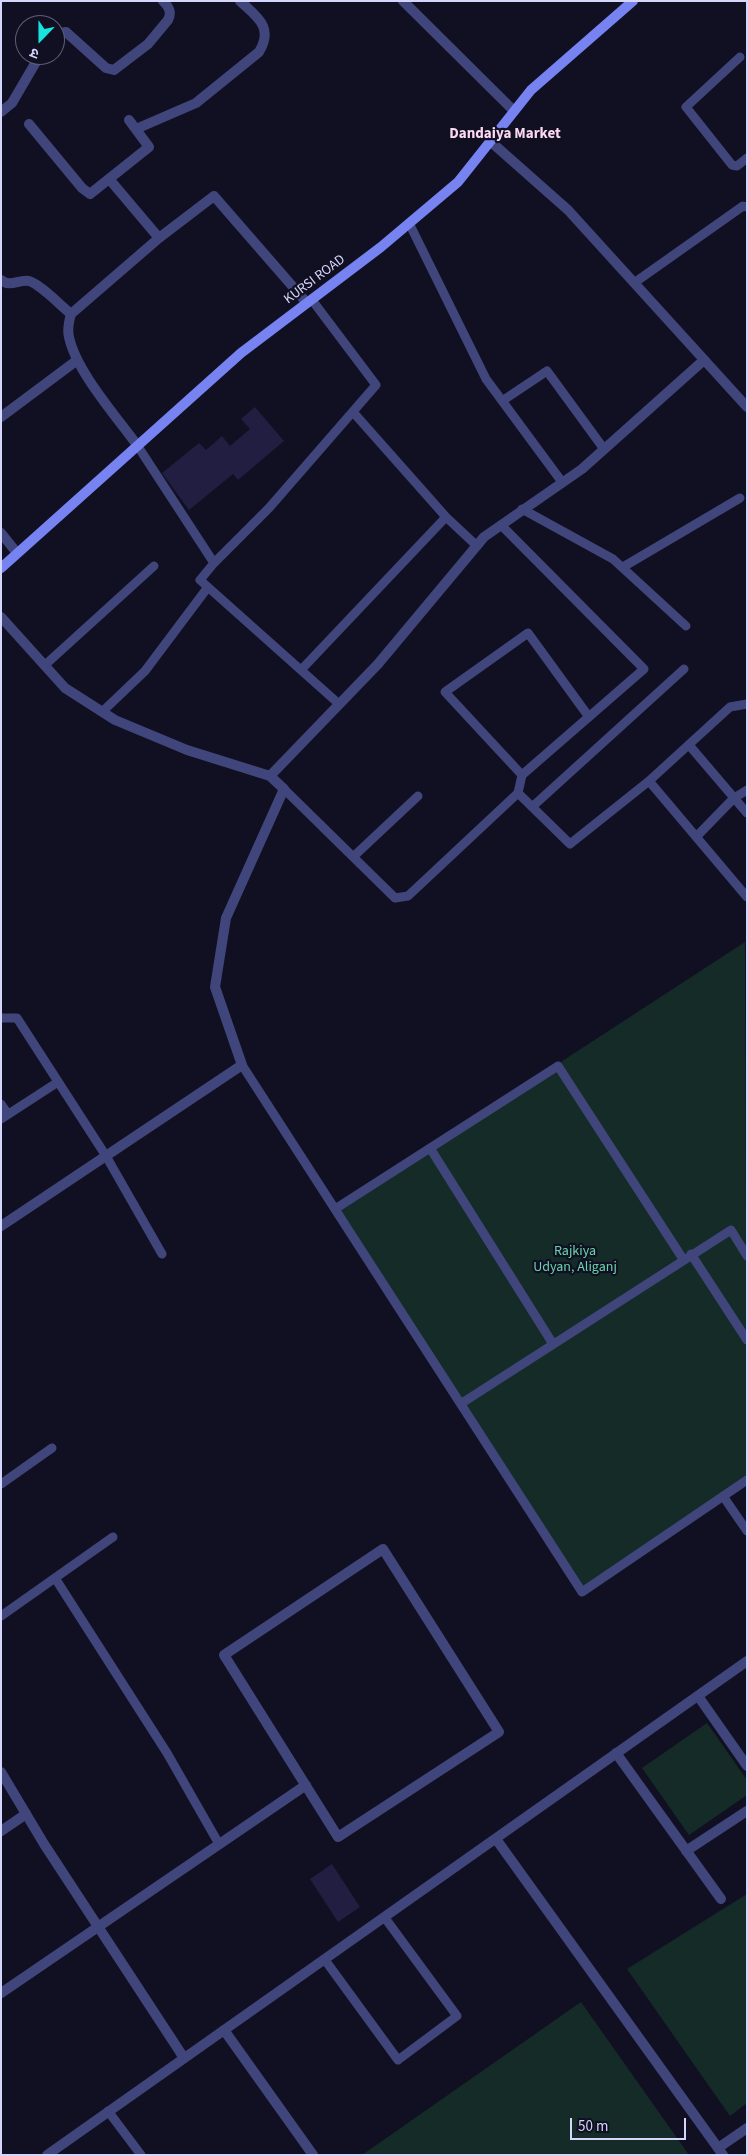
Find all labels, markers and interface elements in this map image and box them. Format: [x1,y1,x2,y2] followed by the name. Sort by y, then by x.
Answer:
[15,15,65,65] north arrow
[27,42,42,64] text: उ
[449,126,561,144] district label: Dandaiya Market
[281,252,349,308] street label: KURSI ROAD
[533,1244,617,1276] park label: Rajkiya Udyan, Aliganj
[573,2108,689,2140] scale bar
[578,2116,608,2137] text: 50 m

